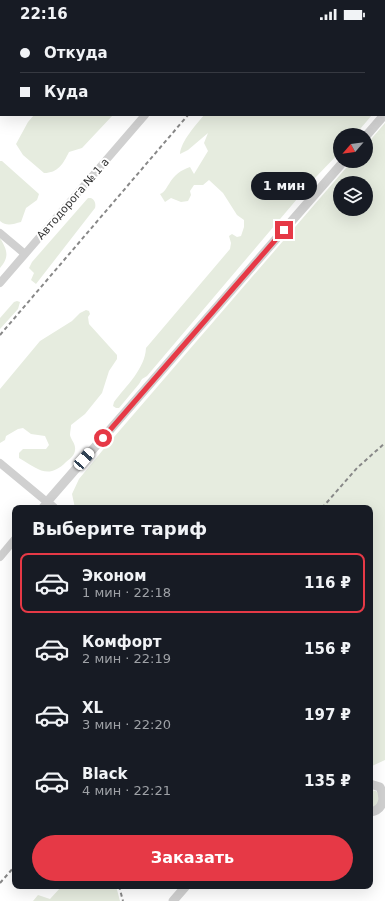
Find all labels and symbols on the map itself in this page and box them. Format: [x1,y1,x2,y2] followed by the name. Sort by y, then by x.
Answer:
[333,128,373,168] north arrow
[34,156,112,242] street label: Автодорога № 1 а
[251,172,317,200] callout: 1 мин
[275,221,293,239] route end
[94,429,112,447] route start
[72,446,96,472] car

